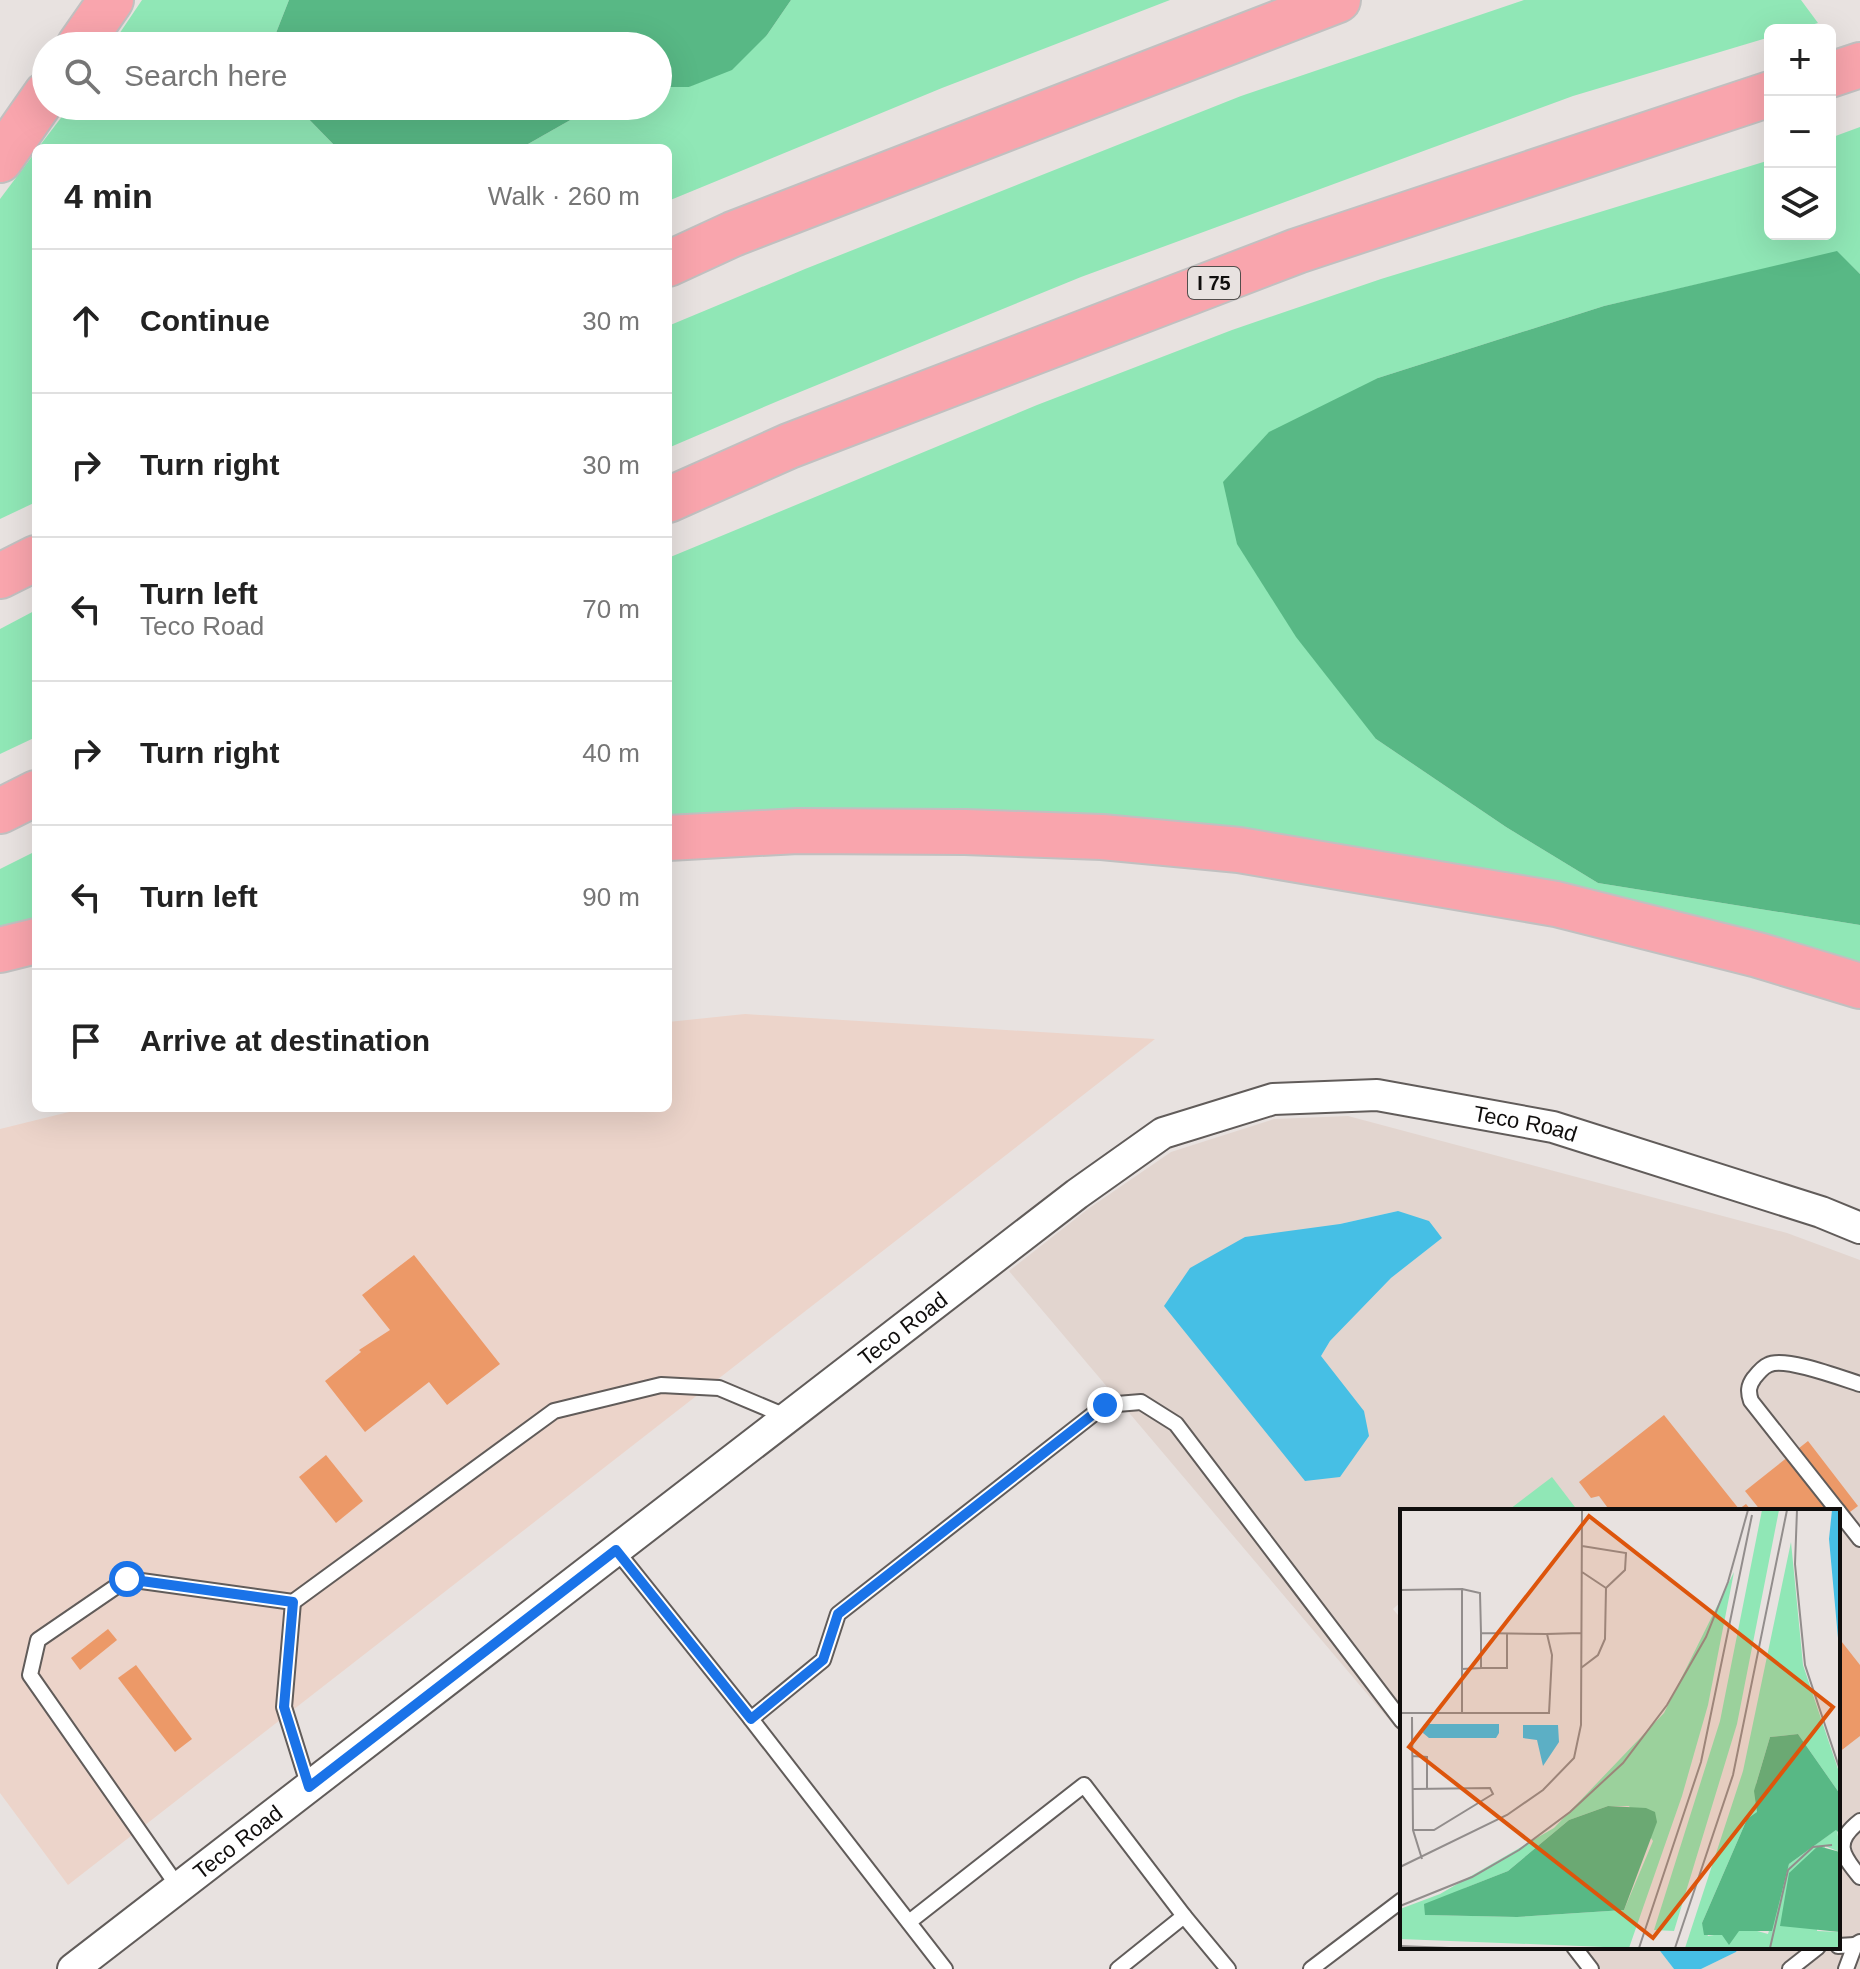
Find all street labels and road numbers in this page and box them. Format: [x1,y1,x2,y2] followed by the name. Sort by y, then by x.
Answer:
[1188,267,1240,299] road number: I 75
[1472,1100,1580,1146] street label: Teco Road
[853,1287,952,1371] street label: Teco Road
[188,1800,287,1884] street label: Teco Road

